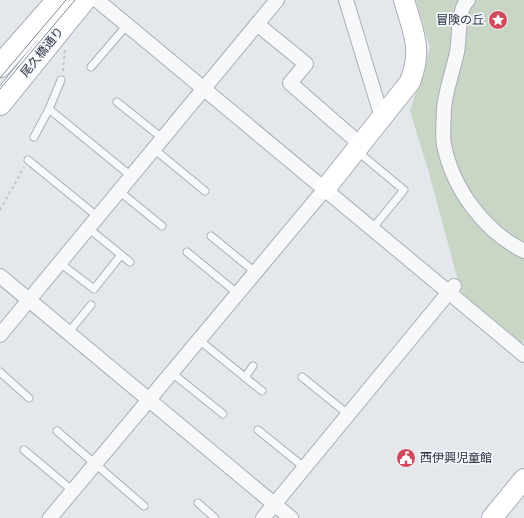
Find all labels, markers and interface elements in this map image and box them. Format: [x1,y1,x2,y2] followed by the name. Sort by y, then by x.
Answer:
[487,9,509,31] place icon: 冒険の丘
[436,12,484,26] place label: 冒険の丘
[17,24,66,79] street label: 尾久橋通り
[395,447,417,469] public building icon: 西伊興児童館
[420,450,492,464] place label: 西伊興児童館

